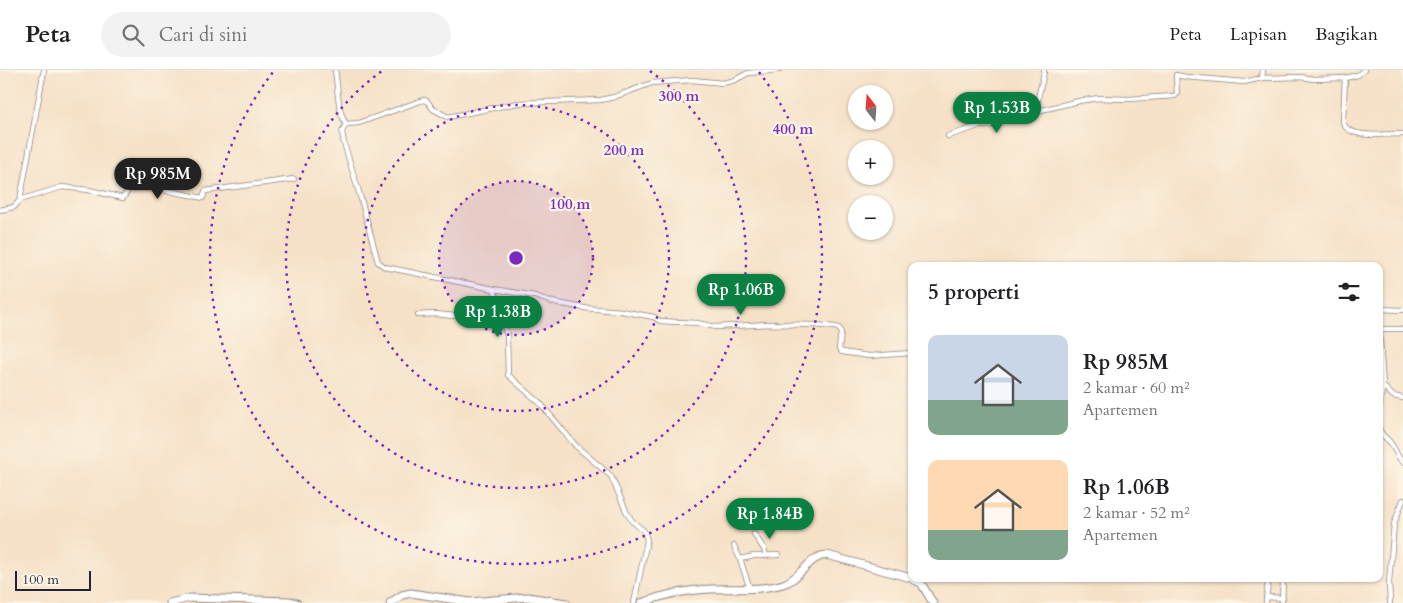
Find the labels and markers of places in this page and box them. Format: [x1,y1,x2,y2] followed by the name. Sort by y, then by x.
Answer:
[945,92,1049,134] pin: Rp 1.53B
[112,158,204,200] pin: Rp 985M
[507,249,525,267] centre of rings
[689,274,793,316] pin: Rp 1.06B
[446,296,550,338] pin: Rp 1.38B
[718,498,822,540] pin: Rp 1.84B

